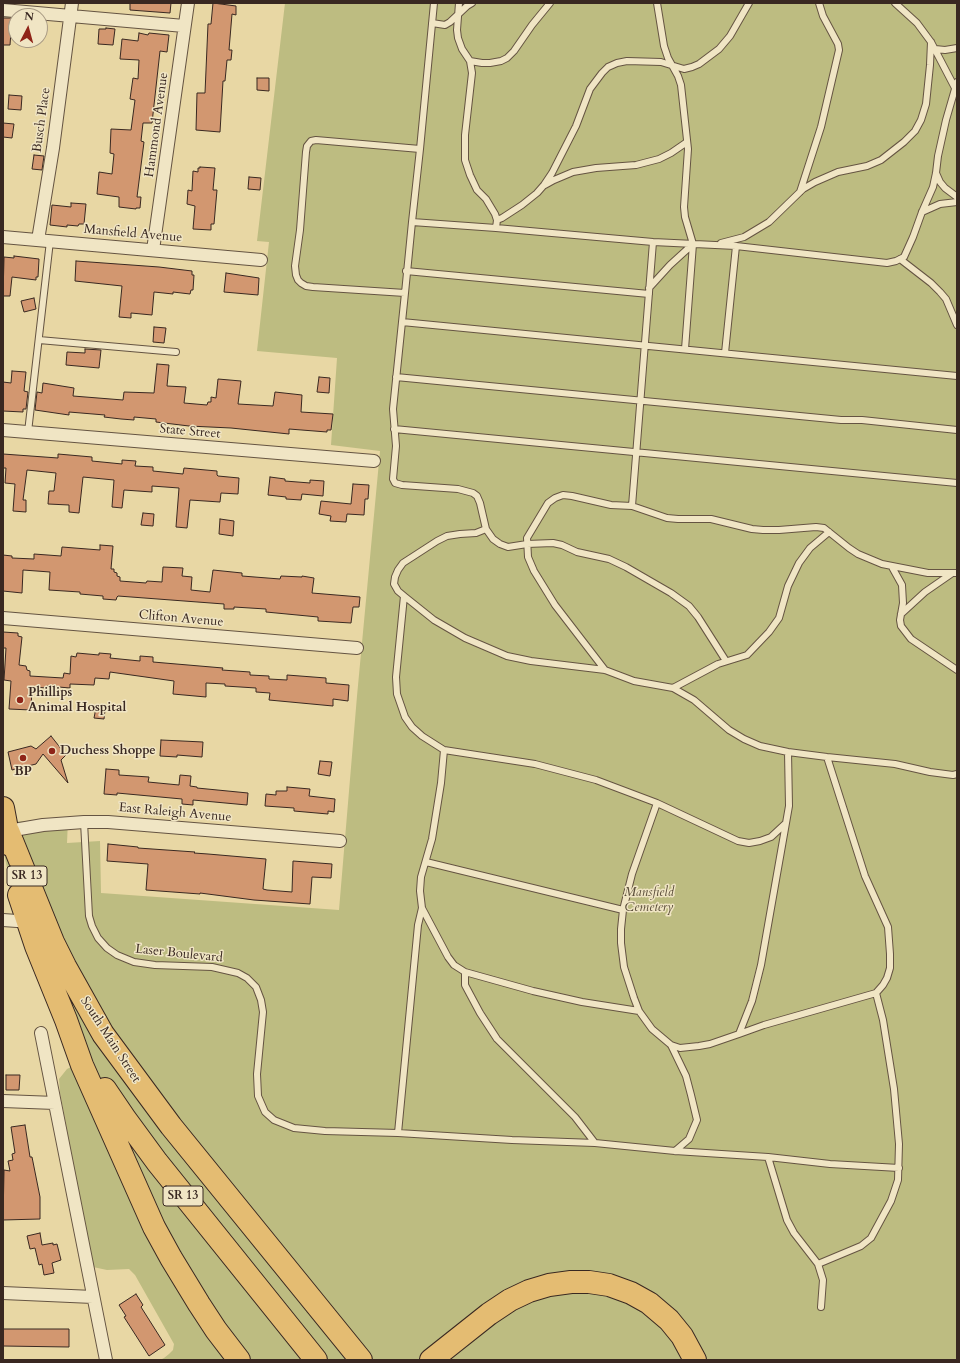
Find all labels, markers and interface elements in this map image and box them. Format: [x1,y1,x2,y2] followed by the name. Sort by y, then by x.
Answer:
[8,8,48,48] north arrow
[24,9,35,25] text: N
[142,72,172,178] street label: Hammond Avenue
[30,87,54,153] street label: Busch Place
[83,222,183,246] street label: Mansfield Avenue
[159,422,221,442] street label: State Street
[138,608,224,630] street label: Clifton Avenue
[28,685,126,716] place label: Phillips Animal Hospital
[15,695,25,705] marker: Phillips Animal Hospital
[60,743,156,759] place label: Duchess Shoppe
[47,746,57,756] marker: Duchess Shoppe
[18,753,28,763] marker: BP
[14,764,32,780] place label: BP
[118,800,232,826] street label: East Raleigh Avenue
[7,866,47,886] road number: SR 13
[624,885,674,916] park label: Mansfield Cemetery
[134,942,224,966] street label: Laser Boulevard
[76,994,144,1086] street label: South Main Street
[163,1186,203,1206] road number: SR 13

